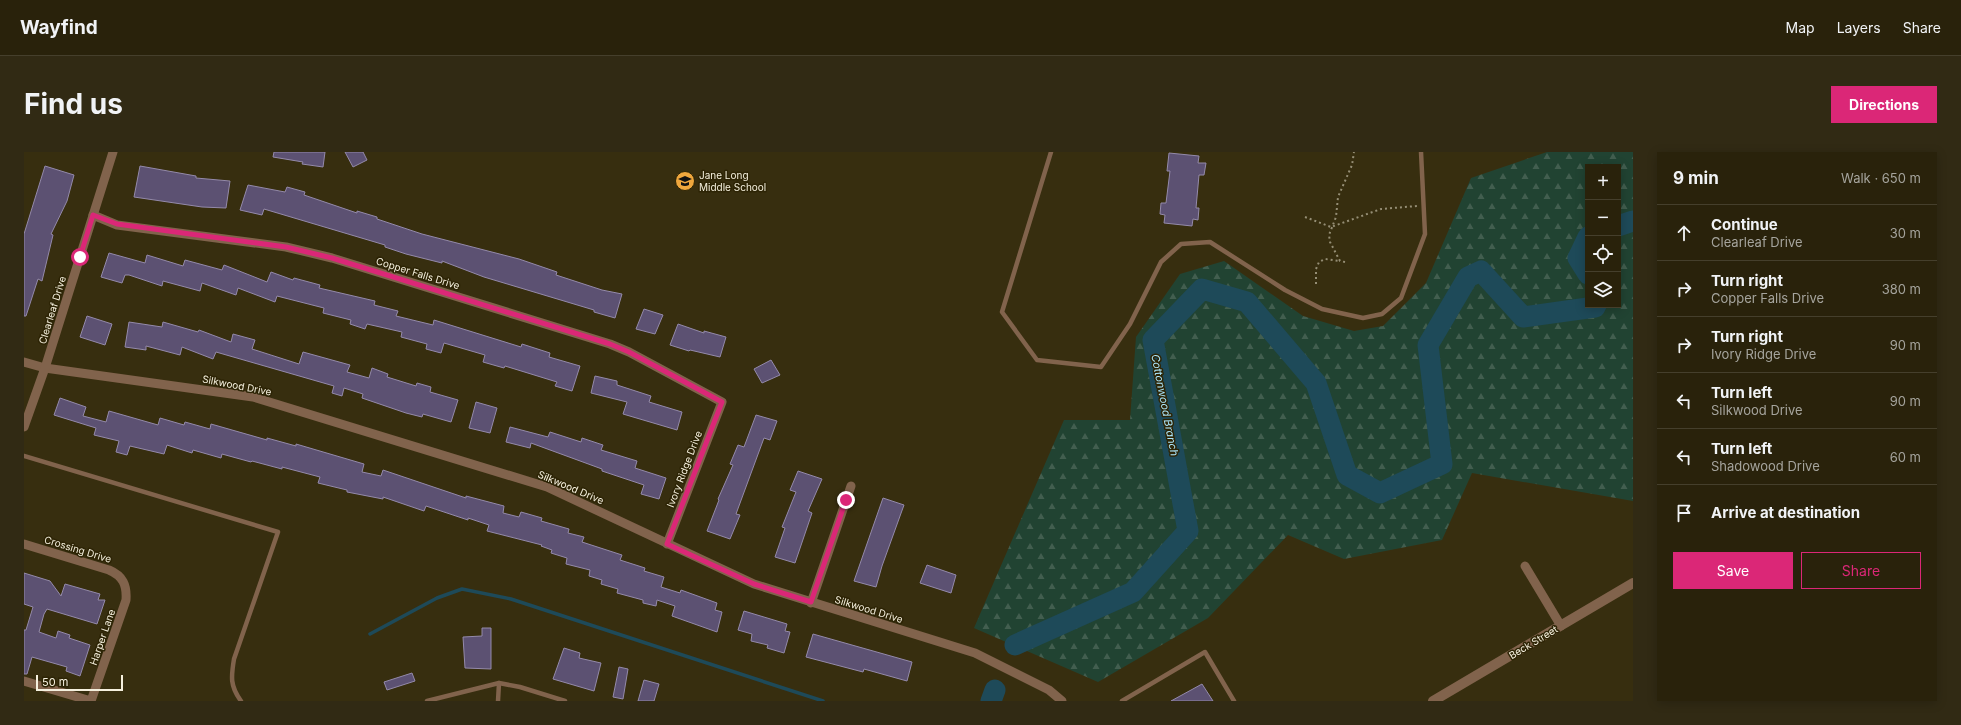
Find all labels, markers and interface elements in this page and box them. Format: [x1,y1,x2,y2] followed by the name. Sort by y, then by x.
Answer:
[20,16,98,39] text: Wayfind
[1786,19,1815,36] text: Map
[1837,19,1881,36] text: Layers
[1903,19,1941,36] text: Share
[1831,86,1937,123] button: Directions
[24,87,123,121] text: Find us
[1585,164,1621,308] map controls
[1585,164,1621,200] button: +
[1673,168,1719,188] text: 9 min
[699,169,766,193] place label: Jane Long Middle School
[674,170,696,192] school or university icon: Jane Long Middle School
[1841,170,1921,186] text: Walk · 650 m
[1585,200,1621,236] button: −
[1711,215,1778,234] text: Continue
[1673,222,1695,244] icon: ahead
[1890,225,1921,241] text: 30 m
[1711,234,1803,250] text: Clearleaf Drive
[1585,236,1621,272] button: locate
[71,248,89,266] route start
[375,255,462,292] street label: Copper Falls Drive
[1711,271,1783,290] text: Turn right
[1585,272,1621,308] button: layers
[36,274,68,345] street label: Clearleaf Drive
[1673,278,1695,300] icon: right
[1882,281,1921,297] text: 380 m
[1711,290,1824,306] text: Copper Falls Drive
[1711,327,1783,346] text: Turn right
[1673,334,1695,356] icon: right
[1890,337,1921,353] text: 90 m
[1711,346,1816,362] text: Ivory Ridge Drive
[1148,353,1182,458] water label: Cottonwood Branch
[201,372,273,398] street label: Silkwood Drive
[1711,383,1772,402] text: Turn left
[1673,390,1695,412] icon: left
[1890,393,1921,409] text: 90 m
[1711,402,1803,418] text: Silkwood Drive
[664,429,704,509] street label: Ivory Ridge Drive
[1711,439,1772,458] text: Turn left
[1673,446,1695,468] icon: left
[1890,449,1921,465] text: 60 m
[1711,458,1820,474] text: Shadowood Drive
[536,468,606,506] street label: Silkwood Drive
[837,491,855,509] route end
[1673,502,1695,524] icon: arrive
[1711,503,1860,522] text: Arrive at destination
[43,533,113,565] street label: Crossing Drive
[1673,552,1793,589] button: Save
[1801,552,1921,589] button: Share
[834,593,905,625] street label: Silkwood Drive
[87,607,117,667] street label: Harper Lane
[1507,622,1560,661] street label: Beck Street
[36,673,123,692] scale bar
[42,675,68,689] text: 50 m

